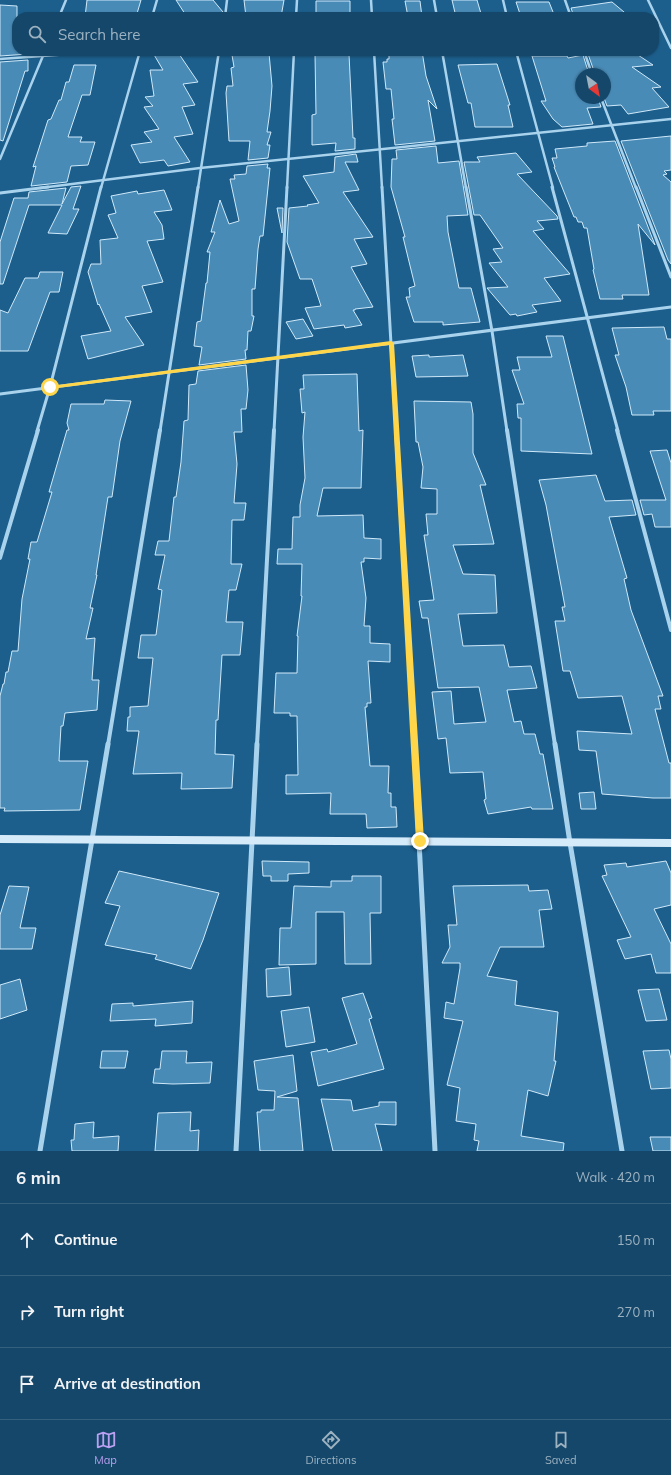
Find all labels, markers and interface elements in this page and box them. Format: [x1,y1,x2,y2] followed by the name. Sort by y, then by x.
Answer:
[12,12,659,56] search box
[26,23,48,45] icon: search
[58,25,140,44] text: Search here
[575,68,611,104] north arrow
[41,378,59,396] route start
[411,832,429,850] route end
[16,1167,61,1188] text: 6 min
[576,1169,655,1185] text: Walk · 420 m
[16,1229,38,1251] icon: ahead
[54,1230,117,1249] text: Continue
[617,1232,655,1248] text: 150 m
[16,1301,38,1323] icon: right
[54,1302,124,1321] text: Turn right
[617,1304,655,1320] text: 270 m
[16,1373,38,1395] icon: arrive
[54,1374,201,1393] text: Arrive at destination
[94,1429,117,1467] tab: Map
[306,1429,356,1467] tab: Directions
[545,1429,577,1467] tab: Saved

